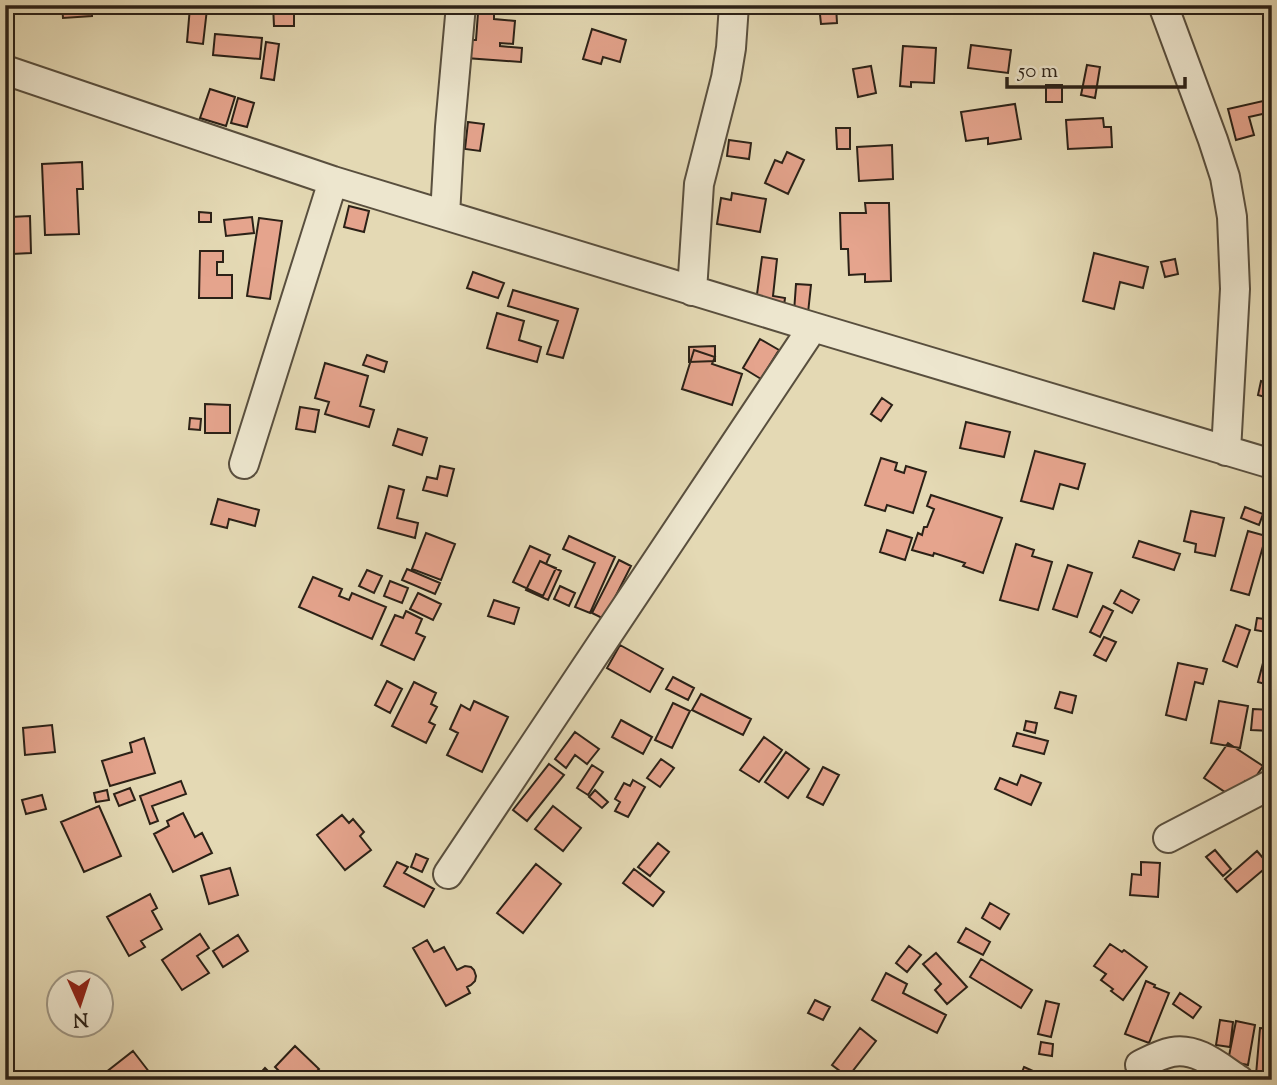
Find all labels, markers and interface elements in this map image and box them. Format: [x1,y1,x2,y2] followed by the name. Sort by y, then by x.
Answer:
[1007,46,1186,90] scale bar
[1017,57,1058,87] text: 50 m
[46,970,116,1040] north arrow
[72,1005,89,1032] text: N

